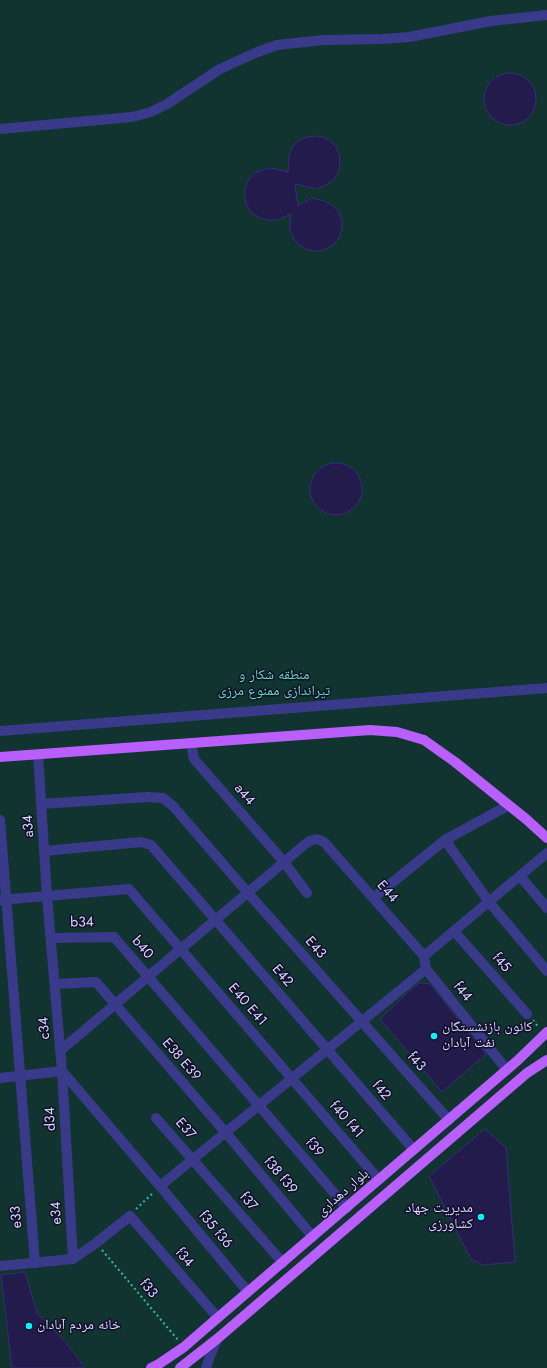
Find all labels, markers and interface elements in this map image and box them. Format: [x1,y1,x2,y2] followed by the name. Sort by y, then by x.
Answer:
[218,668,330,700] park label: منطقه شکار و تیراندازی ممنوع مرزی
[230,781,258,809] street label: a44
[20,814,38,838] street label: a34
[373,877,401,907] street label: E44
[70,914,94,932] street label: b34
[128,933,156,963] street label: b40
[301,934,329,962] street label: E43
[488,950,514,976] street label: f45
[268,961,296,991] street label: E42
[449,979,475,1005] street label: f44
[224,980,270,1030] street label: E40 E41
[36,1016,54,1040] street label: c34
[442,1020,533,1052] place label: کانون بازنشستگان نفت آبادان
[429,1031,439,1041] marker: کانون بازنشستگان نفت آبادان
[158,1035,204,1085] street label: E38 E39
[403,1049,429,1075] street label: f43
[368,1078,394,1104] street label: f42
[325,1098,367,1142] street label: f40 f41
[42,1107,60,1131] street label: d34
[171,1115,199,1143] street label: E37
[301,1135,327,1161] street label: f39
[260,1154,300,1198] street label: f38 f39
[313,1166,373,1220] street label: بلوار دهداری
[235,1189,261,1215] street label: f37
[48,1201,66,1225] street label: e34
[406,1201,473,1234] place label: مدیریت جهاد کشاورزی
[8,1205,26,1229] street label: e33
[195,1208,235,1252] street label: f35 f36
[476,1212,486,1222] marker: مدیریت جهاد کشاورزی
[171,1245,197,1271] street label: f34
[135,1276,161,1302] street label: f33
[37,1318,121,1334] place label: خانه مردم آبادان
[24,1321,34,1331] marker: خانه مردم آبادان

